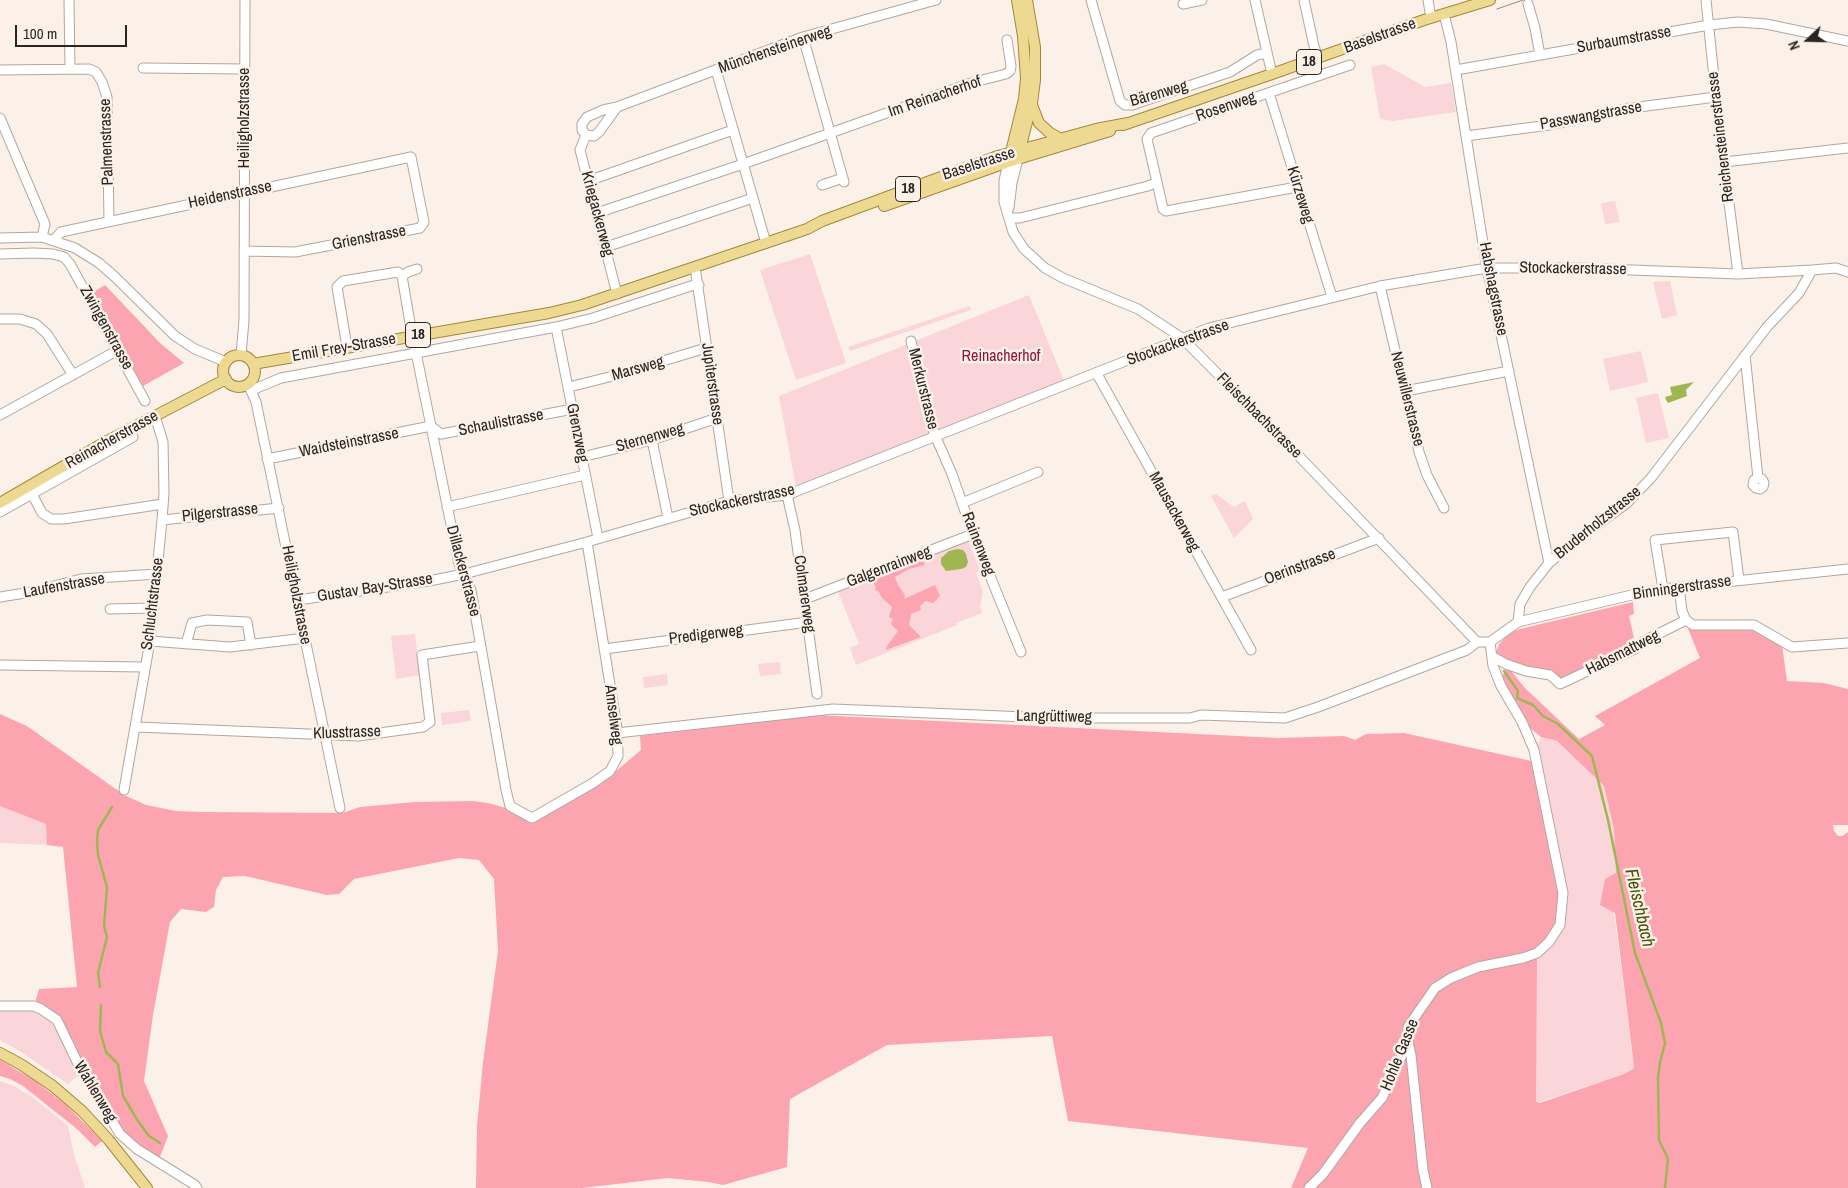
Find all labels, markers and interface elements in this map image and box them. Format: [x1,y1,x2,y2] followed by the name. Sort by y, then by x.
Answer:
[1341,14,1419,58] street label: Baselstrasse
[18,15,130,47] scale bar
[1783,15,1833,65] north arrow
[716,22,834,78] street label: Münchensteinerweg
[1575,22,1673,58] street label: Surbaumstrasse
[23,23,57,44] text: 100 m
[1784,38,1804,52] text: N
[1296,50,1322,74] road number: 18
[235,68,255,168] street label: Heiligholzstrasse
[1703,71,1739,203] street label: Reichensteinerstrasse
[886,72,984,122] street label: Im Reinacherhof
[1128,77,1190,111] street label: Bärenweg
[1194,88,1258,126] street label: Rosenweg
[96,98,118,186] street label: Palmenstrasse
[1539,98,1643,134] street label: Passwangstrasse
[940,143,1018,185] street label: Baselstrasse
[1282,164,1318,226] street label: Kürzeweg
[576,169,618,259] street label: Kriegackerweg
[896,176,920,202] road number: 18
[187,177,273,213] street label: Heidenstrasse
[330,221,408,255] street label: Grienstrasse
[1475,241,1511,337] street label: Habshagstrasse
[1519,258,1627,280] street label: Stockackerstrasse
[75,283,137,373] street label: Zwingenstrasse
[1124,316,1232,370] street label: Stockackerstrasse
[406,322,430,348] road number: 18
[291,329,397,367] street label: Emil Frey-Strasse
[697,342,727,426] street label: Jupiterstrasse
[904,346,942,432] street label: Merkurstrasse
[962,347,1040,367] park label: Reinacherhof
[1386,350,1428,448] street label: Neuwillerstrasse
[610,352,666,386] street label: Marsweg
[1212,369,1306,463] street label: Fleischbachstrasse
[562,402,592,464] street label: Grenzweg
[457,405,545,441] street label: Schaulistrasse
[62,407,162,473] street label: Reinacherstrasse
[614,419,686,457] street label: Sternenweg
[298,424,400,462] street label: Waidsteinstrasse
[1144,469,1204,555] street label: Mausackerweg
[688,480,796,522] street label: Stockackerstrasse
[1551,482,1645,564] street label: Bruderholzstrasse
[181,499,259,527] street label: Pilgerstrasse
[957,510,999,578] street label: Rainenweg
[442,523,484,619] street label: Dillackerstrasse
[844,542,934,592] street label: Galgenrainweg
[277,544,315,646] street label: Heiligholzstrasse
[1262,545,1338,589] street label: Oerinstrasse
[789,554,819,634] street label: Colmarerweg
[138,557,168,651] street label: Schluchtstrasse
[22,569,106,603] street label: Laufenstrasse
[316,569,434,607] street label: Gustav Bay-Strasse
[1632,572,1732,604] street label: Binningerstrasse
[668,621,744,649] street label: Predigerweg
[1583,626,1663,680] street label: Habsmattweg
[600,684,626,746] street label: Amselweg
[1016,707,1092,727] street label: Langrüttiweg
[313,722,381,744] street label: Klusstrasse
[1620,867,1658,949] water label: Fleischbach
[1377,1016,1423,1094] street label: Hohle Gasse
[69,1058,121,1126] street label: Wahlenweg

